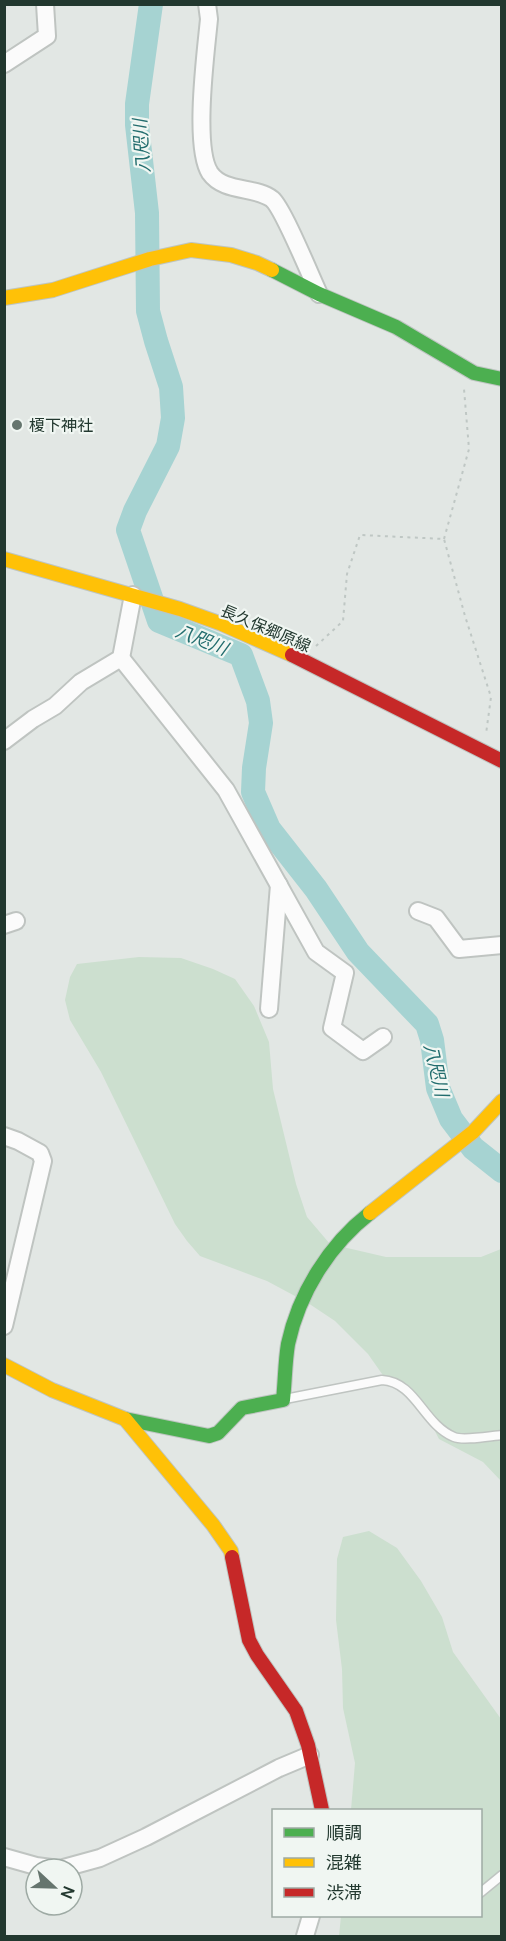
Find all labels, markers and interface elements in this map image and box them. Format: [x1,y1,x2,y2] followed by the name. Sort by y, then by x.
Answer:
[127,116,155,174] water label: 八咫川
[29,414,93,436] place label: 榎下神社
[10,418,24,432] marker: 榎下神社
[218,599,314,657] street label: 長久保郷原線
[172,618,233,661] water label: 八咫川
[419,1041,455,1101] water label: 八咫川
[272,1809,482,1917] legend
[326,1820,362,1844] text: 順調
[326,1850,362,1874] text: 混雑
[24,1857,84,1917] north arrow
[326,1880,362,1904] text: 渋滞
[56,1883,80,1902] text: N

